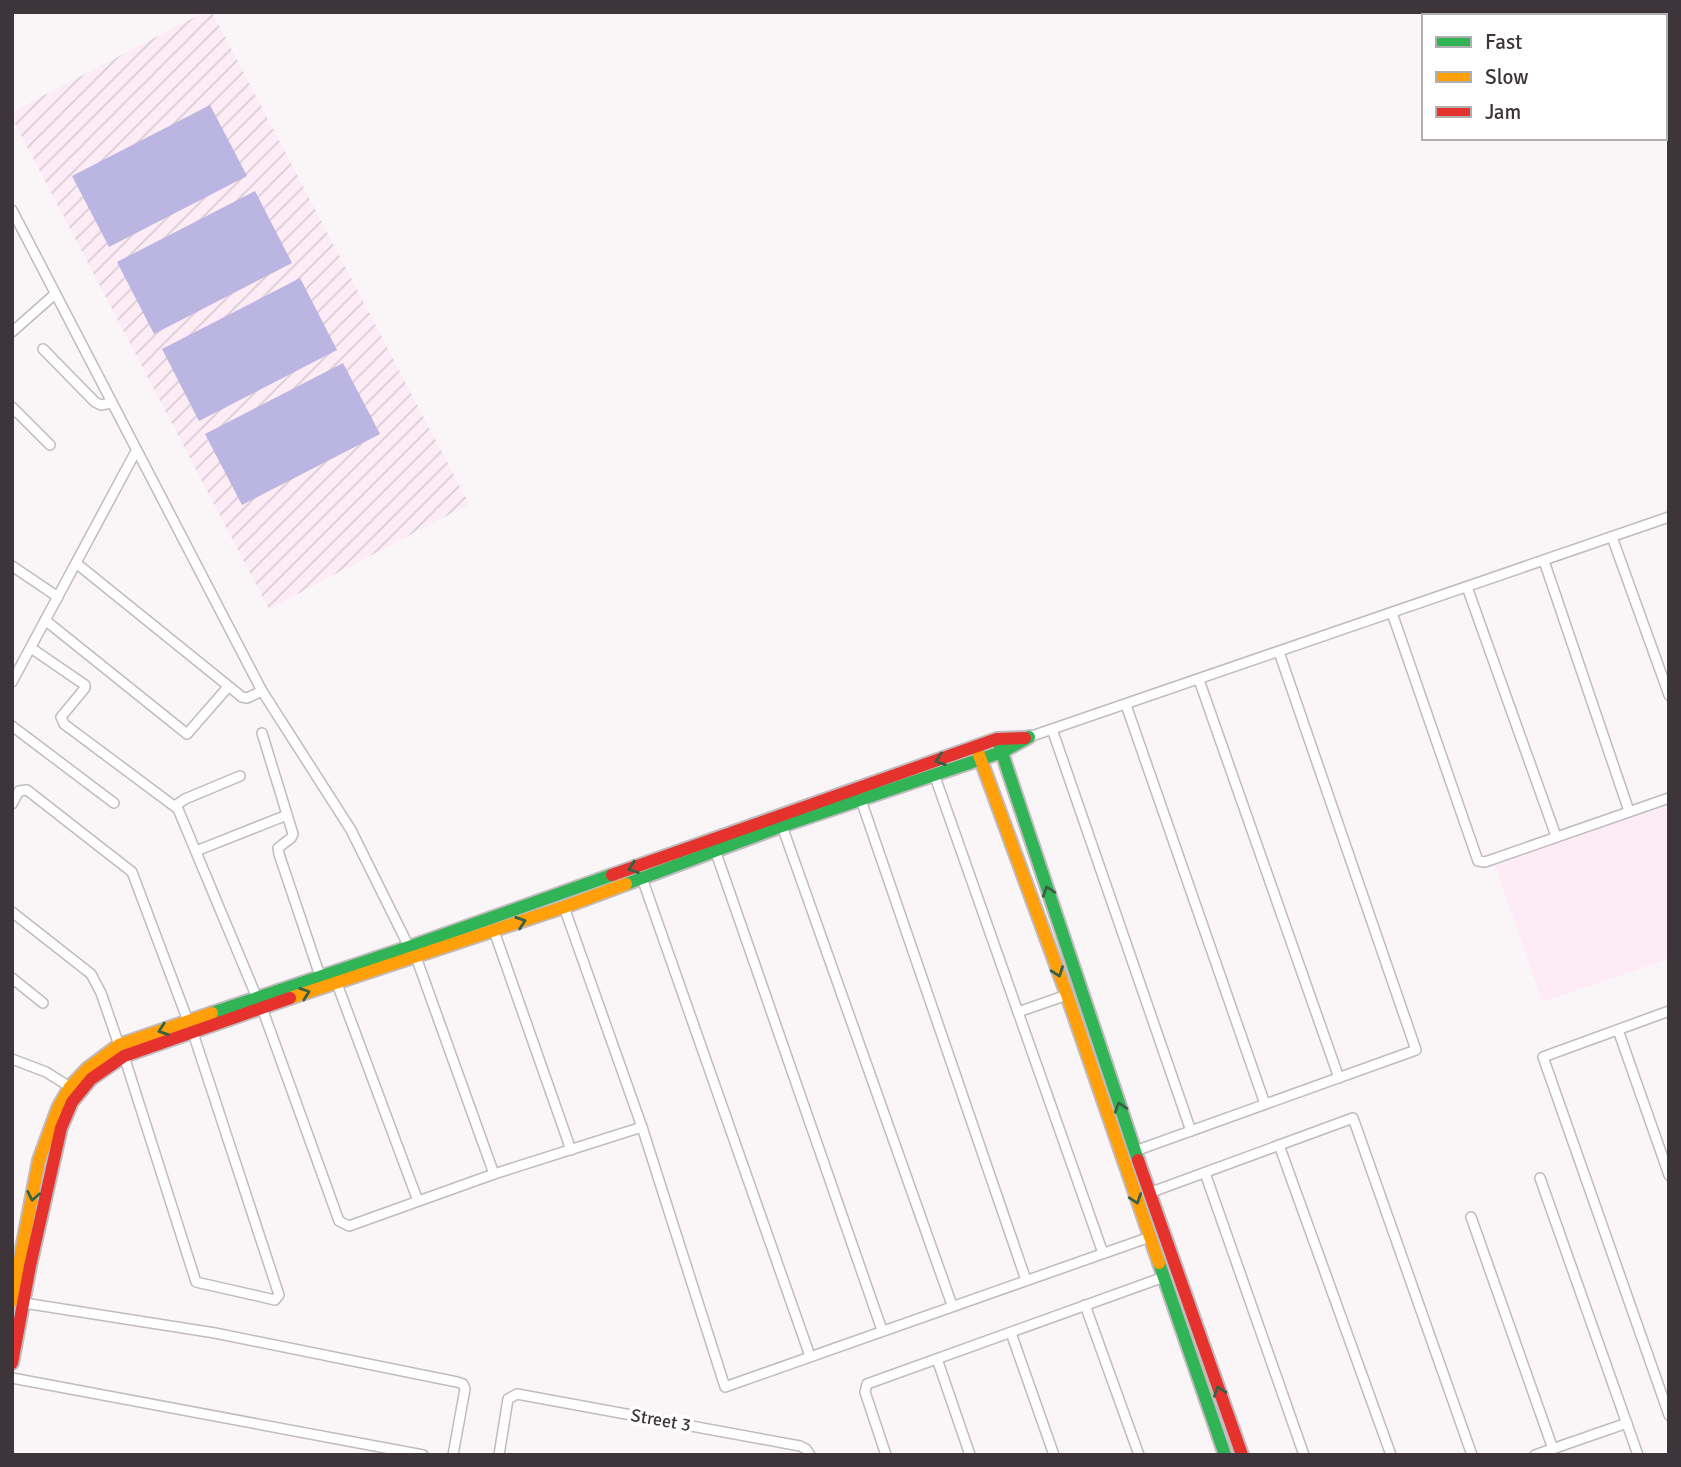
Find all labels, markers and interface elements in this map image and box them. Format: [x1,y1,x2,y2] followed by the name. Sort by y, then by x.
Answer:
[1422,14,1667,140] legend
[1485,29,1522,55] text: Fast
[1485,64,1529,90] text: Slow
[1485,99,1521,125] text: Jam
[935,752,947,766] one-way arrow
[628,860,640,874] one-way arrow
[1042,885,1056,897] one-way arrow
[514,916,526,930] one-way arrow
[1050,966,1064,978] one-way arrow
[298,988,310,1002] one-way arrow
[158,1022,170,1036] one-way arrow
[1114,1101,1128,1113] one-way arrow
[26,1190,41,1202] one-way arrow
[1128,1192,1142,1205] one-way arrow
[1213,1385,1227,1397] one-way arrow
[629,1404,693,1436] street label: Street 3

